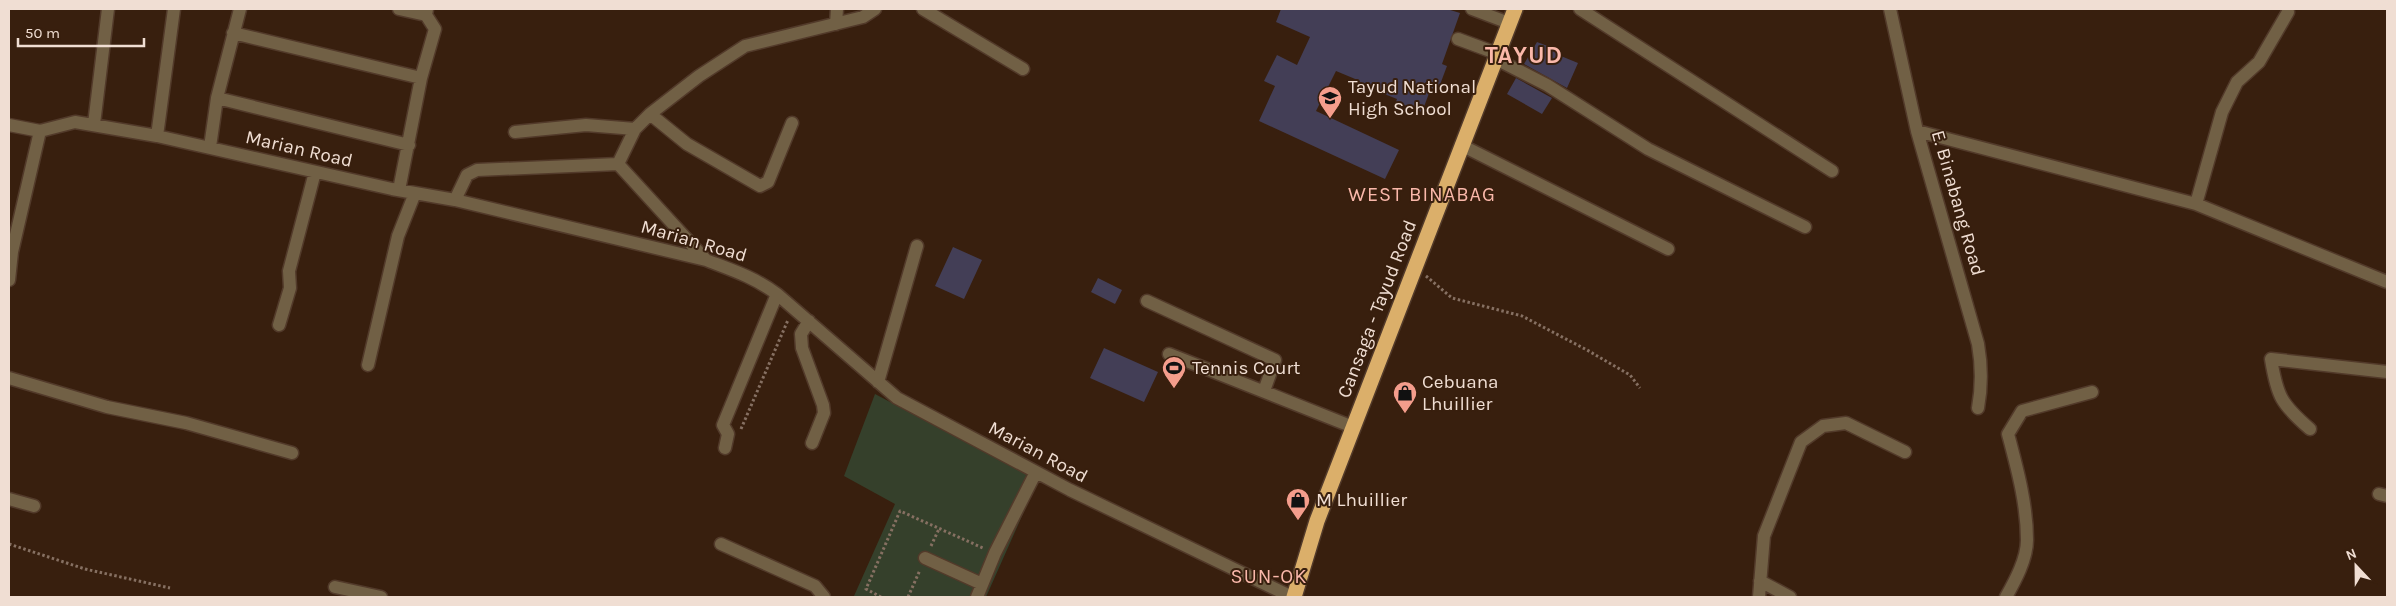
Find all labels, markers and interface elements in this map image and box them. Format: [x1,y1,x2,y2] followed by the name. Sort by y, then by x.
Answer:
[18,15,144,47] scale bar
[25,24,60,42] text: 50 m
[1485,41,1563,69] district label: TAYUD
[1348,76,1476,120] place label: Tayud National High School
[1317,85,1343,119] school or university icon: Tayud National High School
[243,126,355,172] street label: Marian Road
[1927,128,1989,278] street label: E. Binabang Road
[1348,183,1496,206] district label: WEST BINABAG
[638,215,750,267] street label: Marian Road
[1333,217,1421,401] street label: Cansaga - Tayud Road
[1161,355,1187,389] sports icon: Tennis Court
[1192,357,1300,379] place label: Tennis Court
[1422,371,1499,415] place label: Cebuana Lhuillier
[1392,380,1418,414] shop icon: Cebuana Lhuillier
[985,417,1091,487] street label: Marian Road
[1285,487,1311,521] shop icon: M Lhuillier
[1316,489,1407,511] place label: M Lhuillier
[2331,541,2381,591] north arrow
[2343,545,2359,564] text: N
[1231,565,1307,588] district label: SUN-OK

